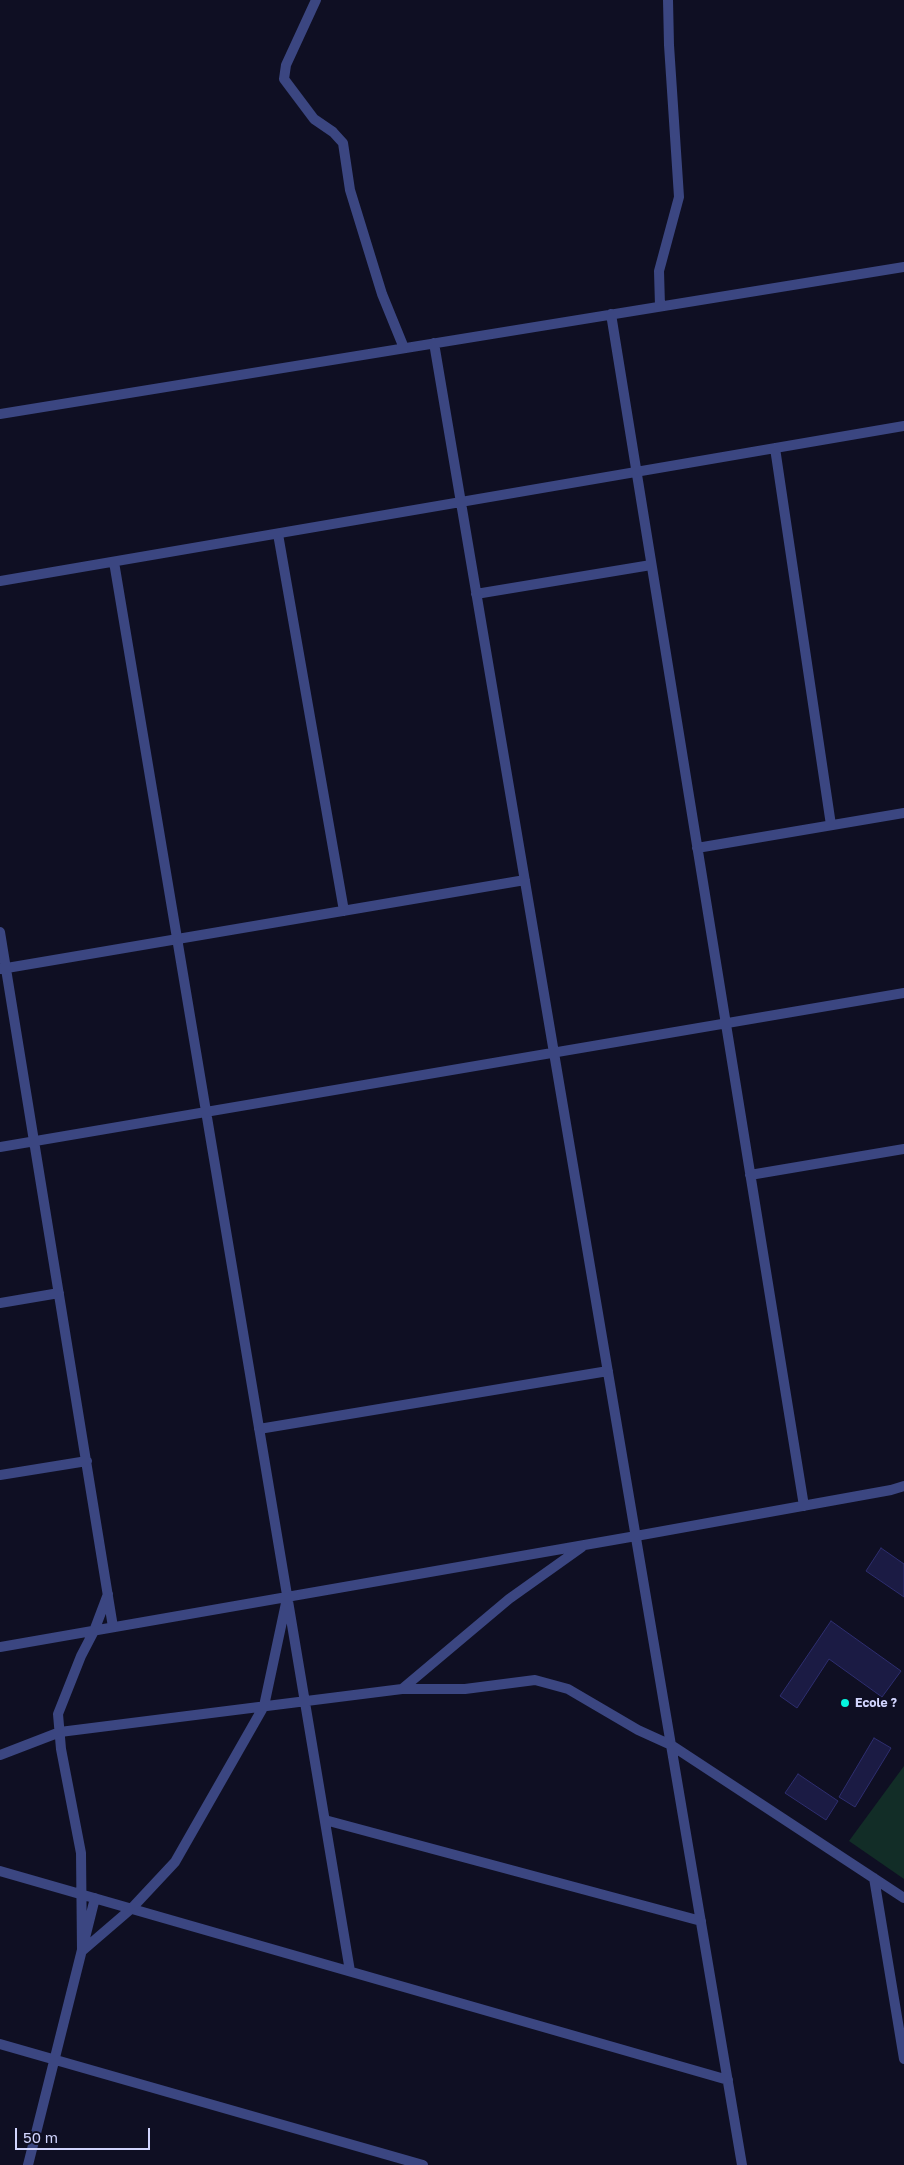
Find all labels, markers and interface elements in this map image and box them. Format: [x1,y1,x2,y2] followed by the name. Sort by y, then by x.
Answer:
[855,1696,897,1710] place label: Ecole ?
[839,1697,851,1709] marker: Ecole ?
[18,2118,152,2150] scale bar
[23,2128,58,2146] text: 50 m

